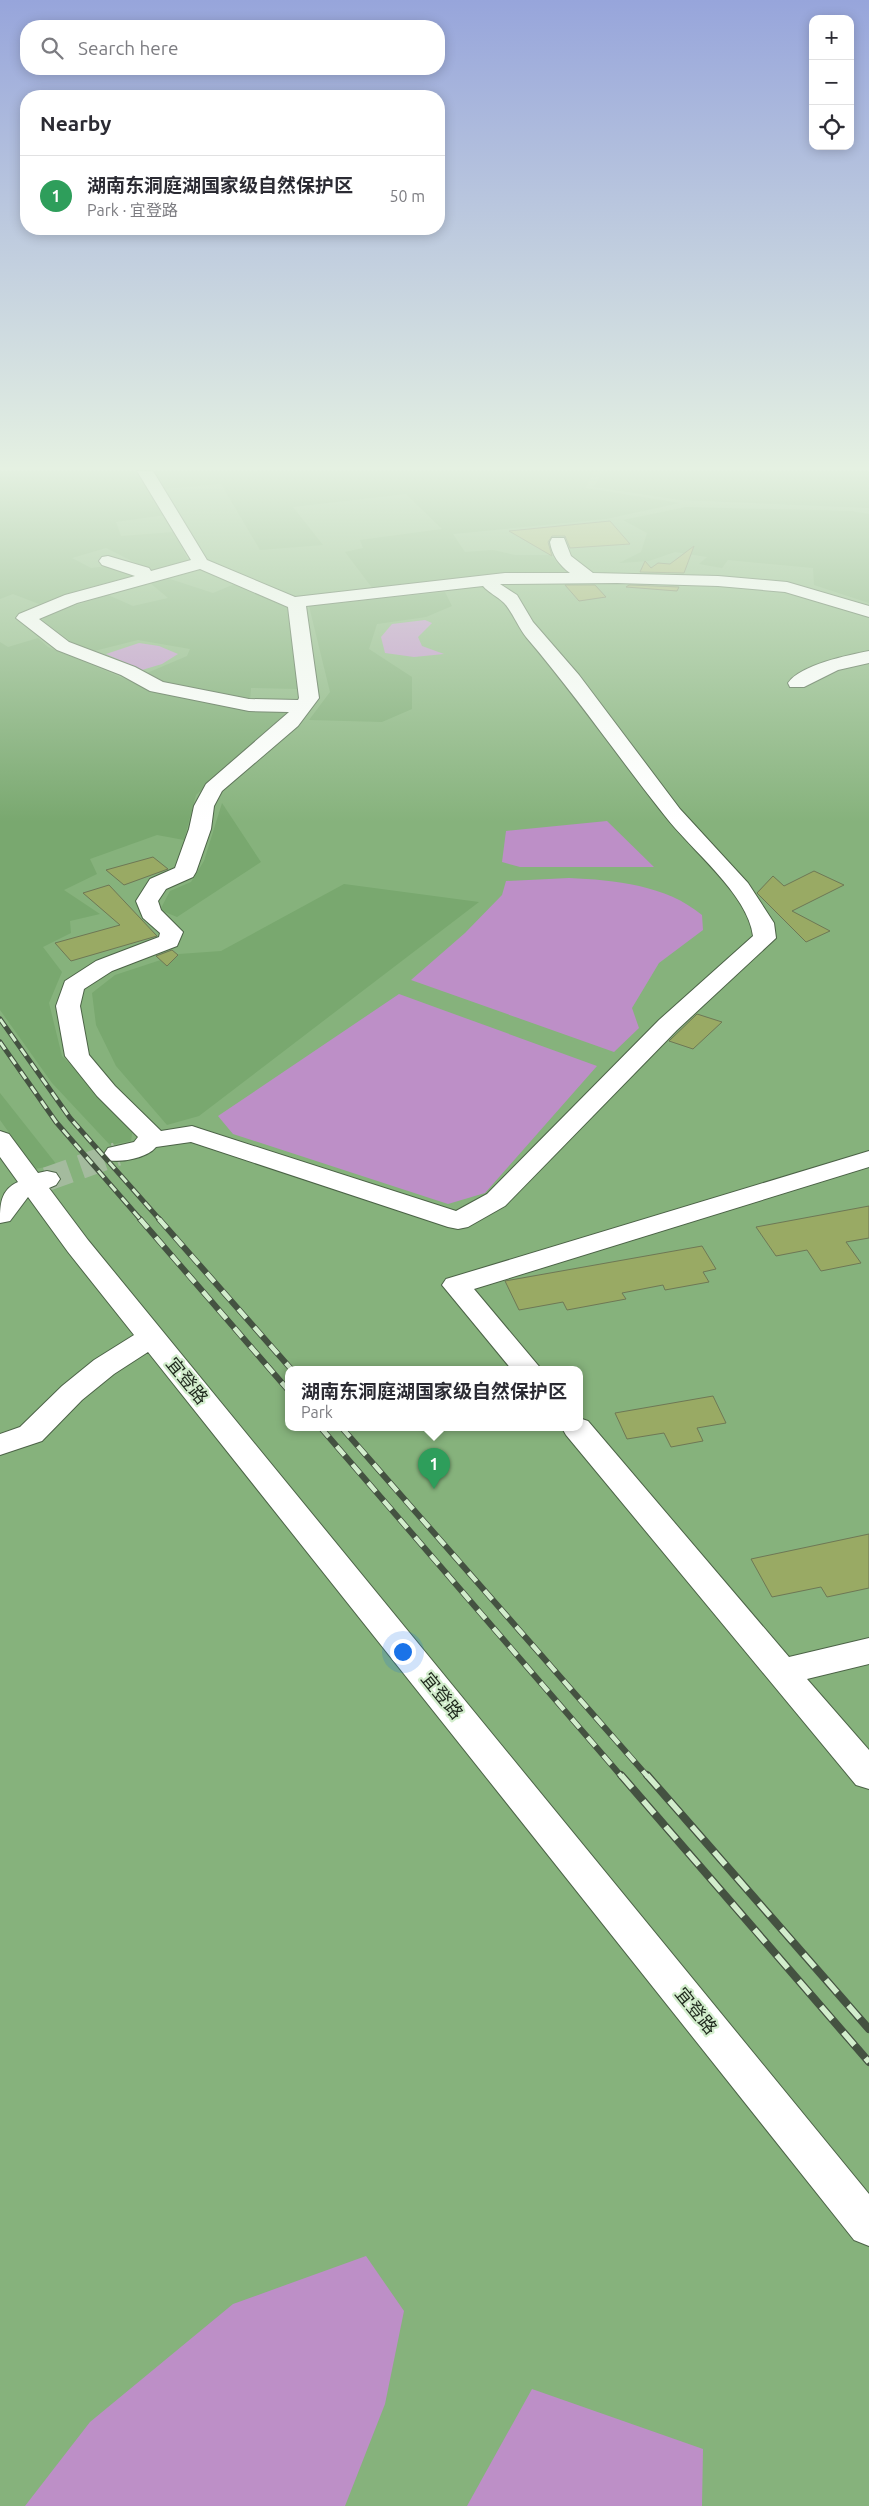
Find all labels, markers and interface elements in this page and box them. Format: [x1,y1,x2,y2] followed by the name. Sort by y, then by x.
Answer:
[809,15,854,150] map controls
[809,15,854,60] button: +
[20,20,445,75] search box
[38,34,66,62] icon: search
[78,37,178,59] text: Search here
[809,60,854,105] button: −
[809,105,854,150] button: locate
[40,111,111,135] text: Nearby
[87,174,353,196] text: 湖南东洞庭湖国家级自然保护区
[51,187,61,205] text: 1
[389,187,425,205] text: 50 m
[87,201,178,219] text: Park · 宜登路
[163,1353,213,1408] street label: 宜登路
[285,1366,583,1431] popup
[301,1380,567,1402] text: 湖南东洞庭湖国家级自然保护区
[301,1403,333,1421] text: Park
[418,1448,450,1489] pin: 1
[390,1639,416,1665] your location
[418,1668,468,1723] street label: 宜登路
[672,1983,722,2038] street label: 宜登路

